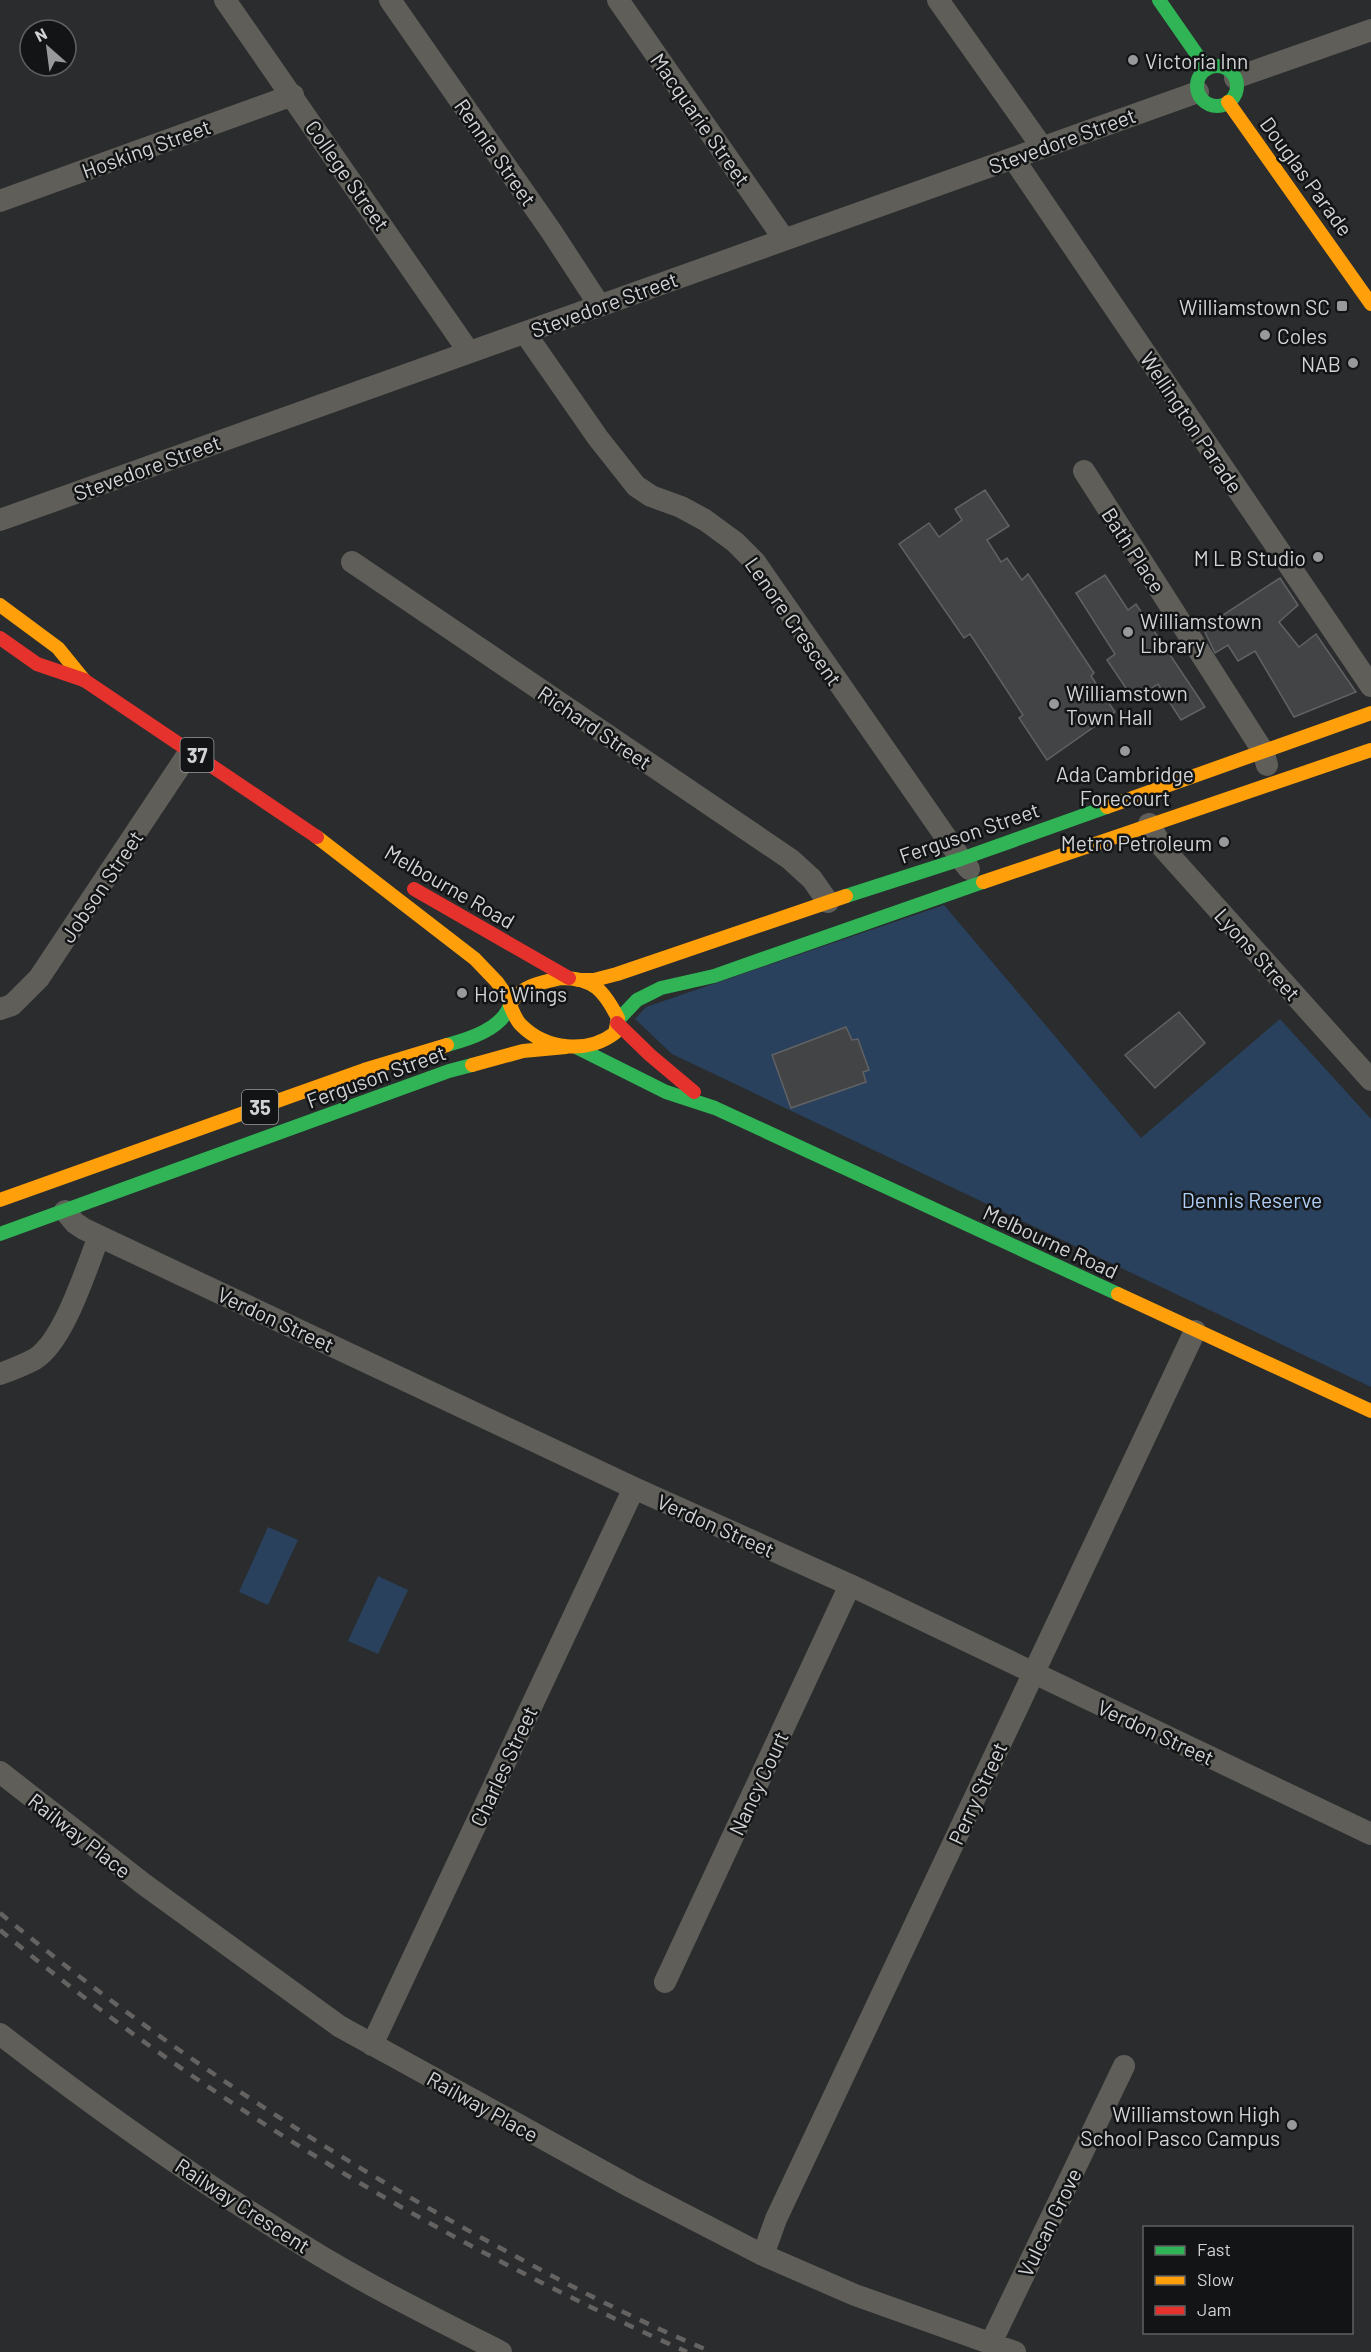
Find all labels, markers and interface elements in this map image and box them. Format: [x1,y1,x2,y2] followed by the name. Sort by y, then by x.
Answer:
[18,18,78,78] north arrow
[32,23,50,45] text: N
[646,48,756,190] street label: Macquarie Street
[1145,48,1248,73] place label: Victoria Inn
[1126,53,1140,67] marker: Victoria Inn
[450,94,542,210] street label: Rennie Street
[985,102,1139,178] street label: Stevedore Street
[1255,112,1359,240] street label: Douglas Parade
[78,113,214,183] street label: Hosking Street
[301,115,395,235] street label: College Street
[527,266,681,342] street label: Stevedore Street
[1179,294,1330,319] place label: Williamstown SC
[1335,299,1349,313] marker: Williamstown SC
[1277,323,1327,348] place label: Coles
[1258,328,1272,342] marker: Coles
[1136,347,1248,497] street label: Wellington Parade
[1301,351,1341,376] place label: NAB
[1346,356,1360,370] marker: NAB
[70,429,224,505] street label: Stevedore Street
[1097,503,1171,597] street label: Bath Place
[1194,545,1306,570] place label: M L B Studio
[1311,550,1325,564] marker: M L B Studio
[740,552,848,690] street label: Lenore Crescent
[1140,608,1262,657] place label: Williamstown Library
[1121,625,1135,639] marker: Williamstown Library
[533,680,657,774] street label: Richard Street
[1066,680,1188,729] place label: Williamstown Town Hall
[1047,697,1061,711] marker: Williamstown Town Hall
[180,738,214,772] road number: 37
[1118,744,1132,758] marker: Ada Cambridge Forecourt
[1056,761,1194,810] place label: Ada Cambridge Forecourt
[896,796,1042,868] street label: Ferguson Street
[54,825,148,947] street label: Jobson Street
[1061,830,1212,855] place label: Metro Petroleum
[1217,835,1231,849] marker: Metro Petroleum
[381,839,519,933] street label: Melbourne Road
[1210,903,1306,1005] street label: Lyons Street
[474,981,567,1006] place label: Hot Wings
[455,986,469,1000] marker: Hot Wings
[303,1039,449,1113] street label: Ferguson Street
[242,1090,278,1124] road number: 35
[1182,1187,1322,1212] park label: Dennis Reserve
[980,1199,1122,1283] street label: Melbourne Road
[214,1281,338,1357] street label: Verdon Street
[653,1488,779,1562] street label: Verdon Street
[1094,1694,1218,1770] street label: Verdon Street
[464,1702,542,1830] street label: Charles Street
[723,1727,793,1839] street label: Nancy Court
[942,1738,1012,1848] street label: Perry Street
[24,1787,136,1883] street label: Railway Place
[423,2065,543,2147] street label: Railway Place
[1080,2101,1280,2150] place label: Williamstown High School Pasco Campus
[1285,2118,1299,2132] marker: Williamstown High School Pasco Campus
[171,2152,315,2258] street label: Railway Crescent
[1012,2164,1086,2280] street label: Vulcan Grove
[1143,2226,1353,2334] legend
[1197,2238,1231,2260] text: Fast
[1197,2268,1234,2290] text: Slow
[1197,2298,1231,2320] text: Jam

